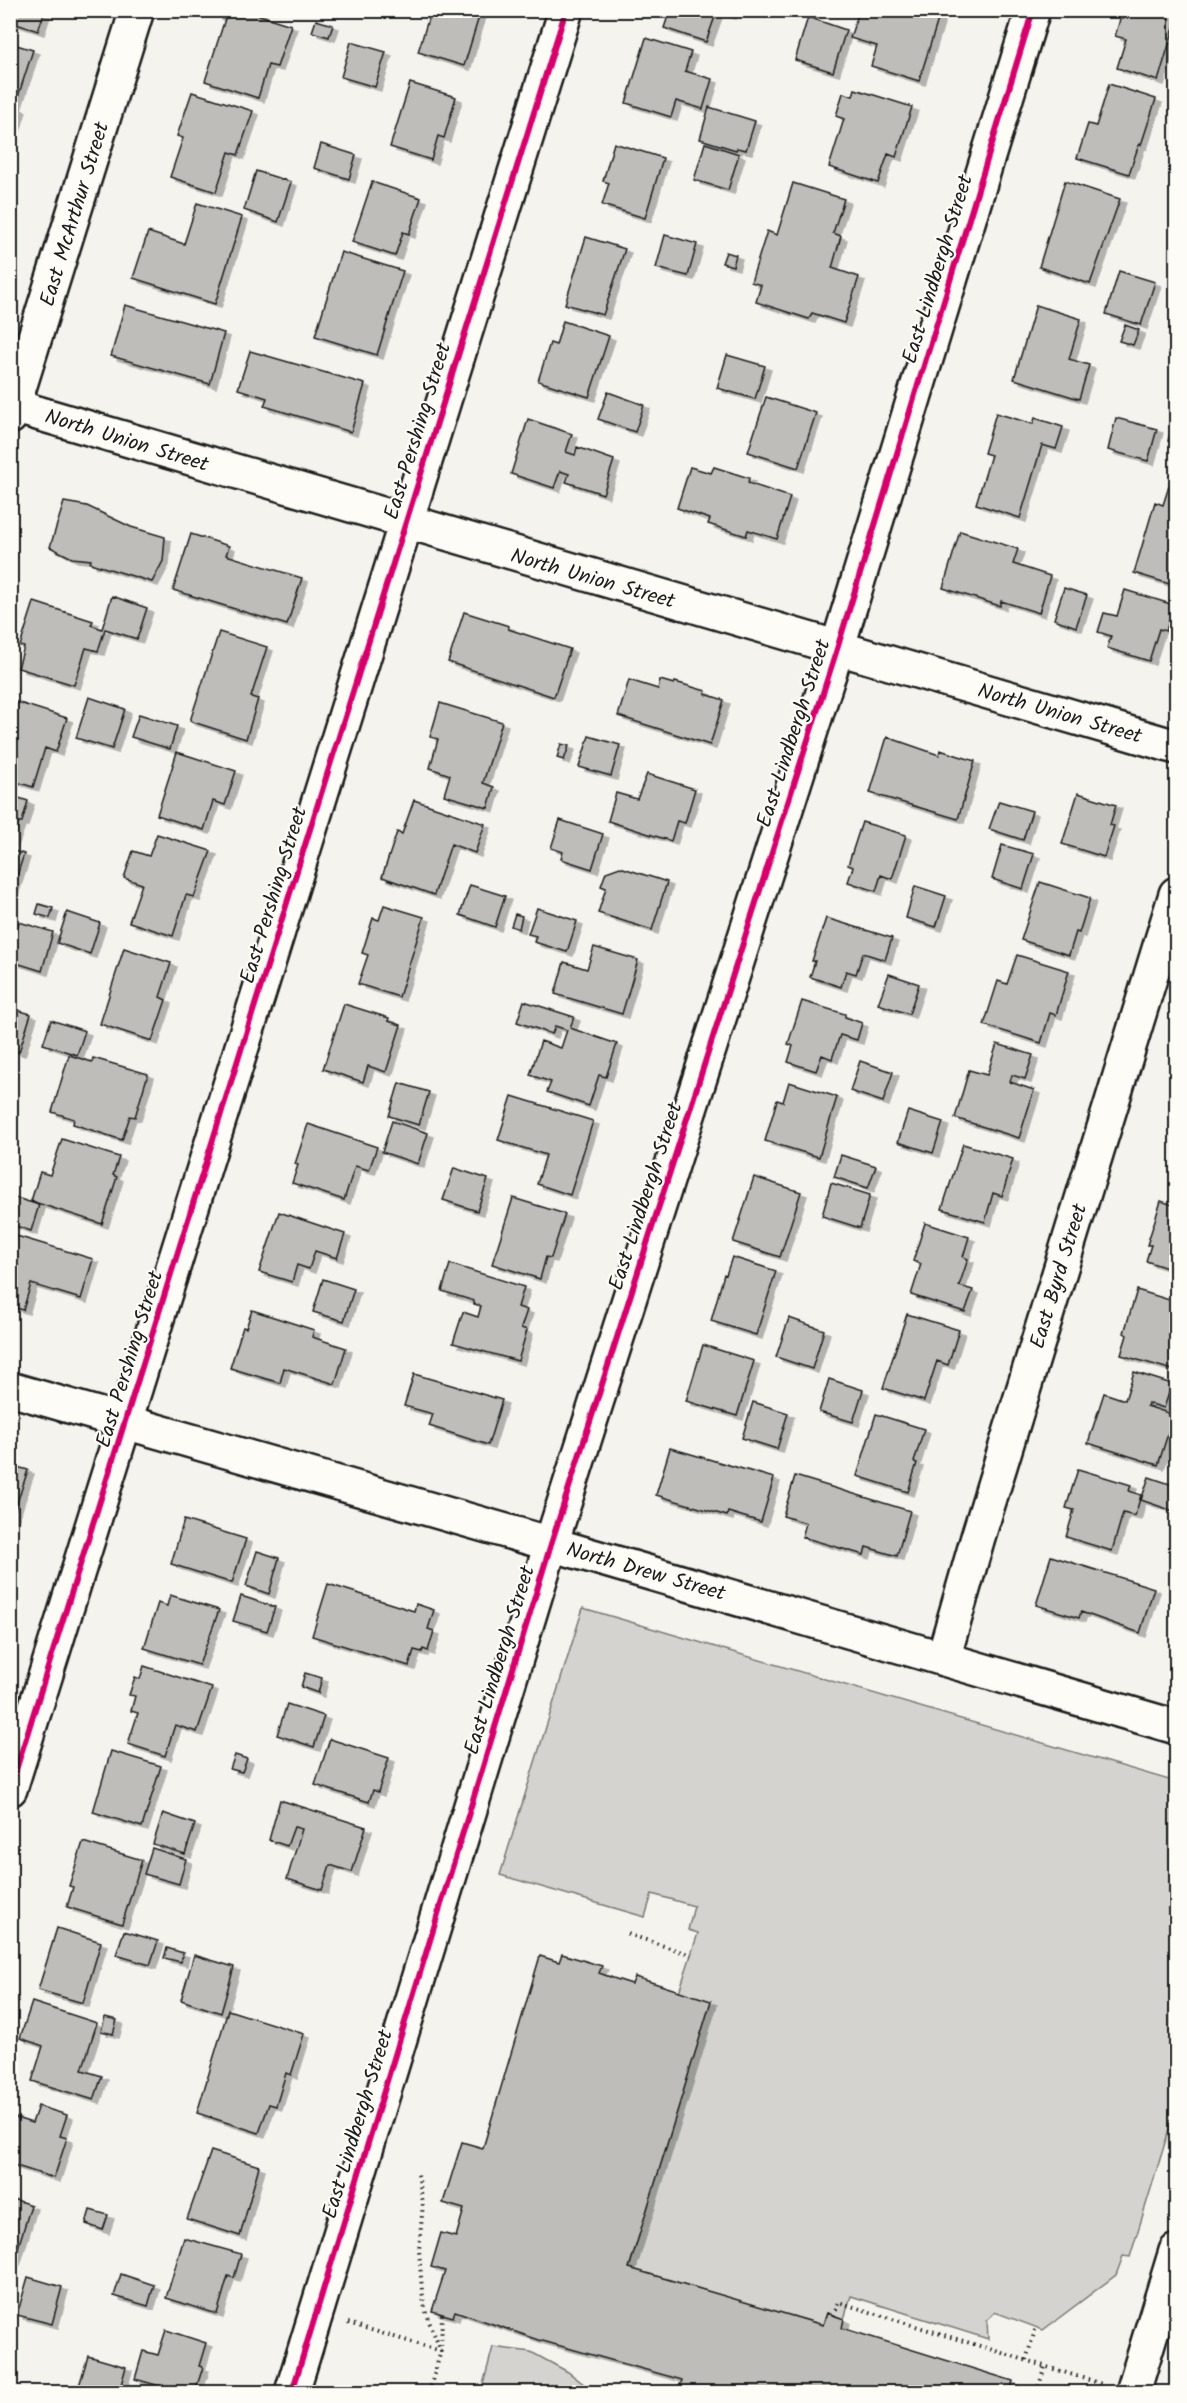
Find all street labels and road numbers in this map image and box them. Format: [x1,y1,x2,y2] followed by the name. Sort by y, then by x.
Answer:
[32,117,119,311] street label: East McArthur Street
[894,170,983,368] street label: East Lindbergh Street
[376,338,461,524] street label: East Pershing Street
[41,401,213,482] street label: North Union Street
[507,540,679,619] street label: North Union Street
[748,634,841,832] street label: East Lindbergh Street
[974,675,1146,754] street label: North Union Street
[232,802,317,988] street label: East Pershing Street
[600,1097,693,1295] street label: East Lindbergh Street
[1022,1199,1097,1353] street label: East Byrd Street
[88,1266,173,1452] street label: East Pershing Street
[562,1534,730,1611] street label: North Drew Street
[456,1561,545,1759] street label: East Lindbergh Street
[314,2025,403,2223] street label: East Lindbergh Street

